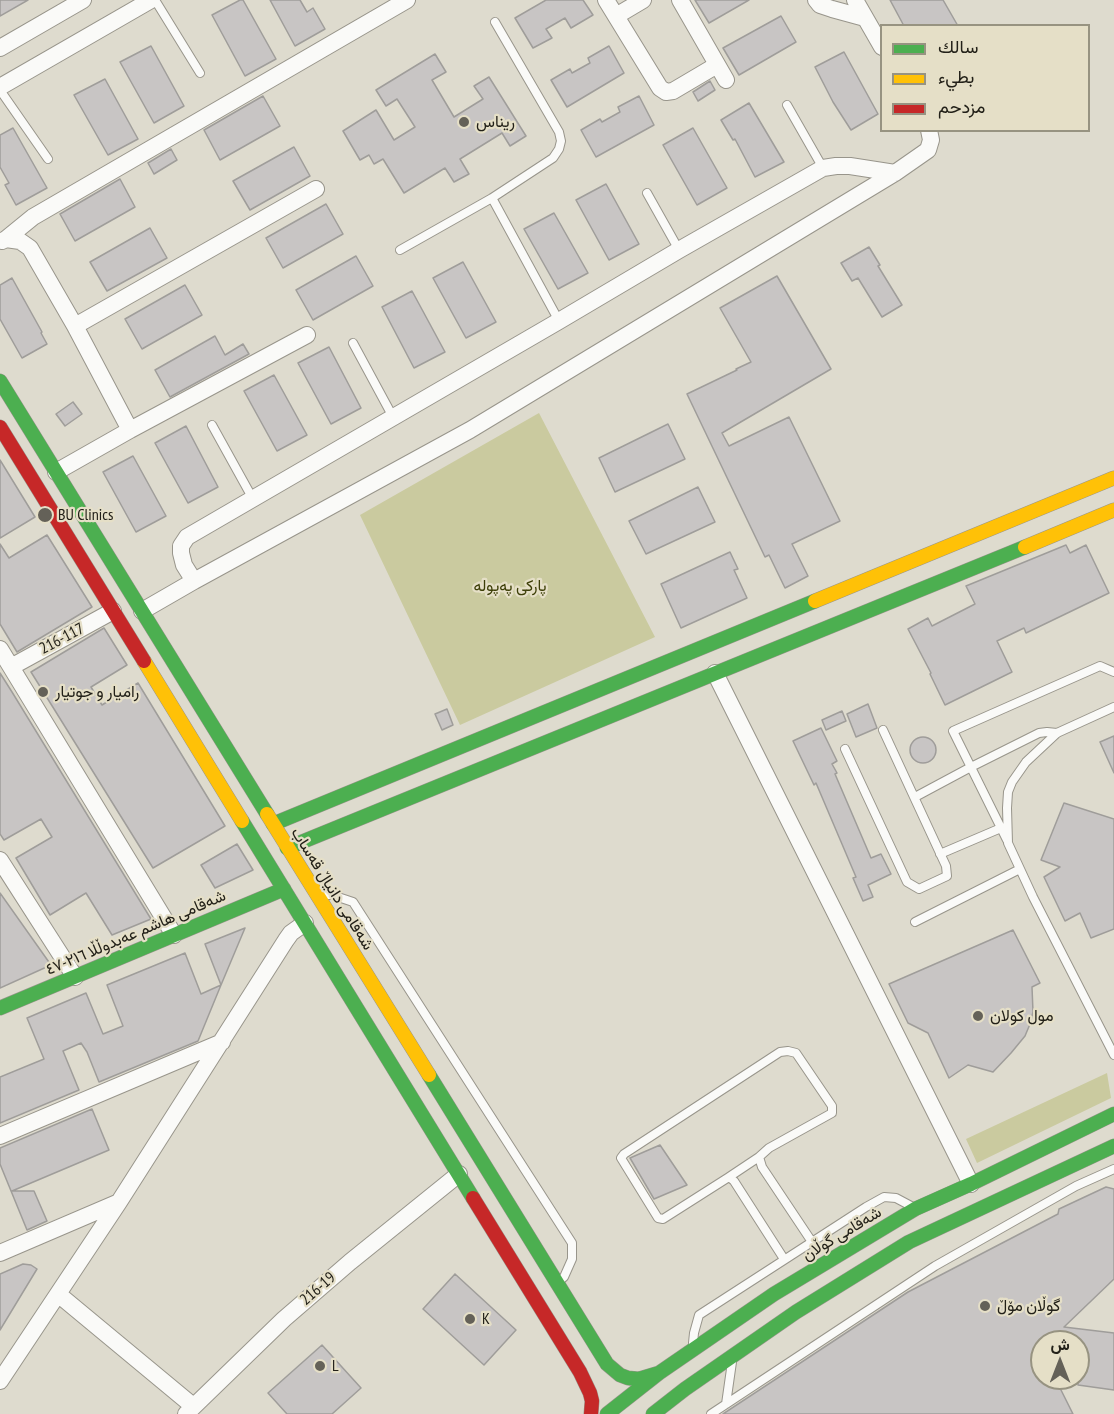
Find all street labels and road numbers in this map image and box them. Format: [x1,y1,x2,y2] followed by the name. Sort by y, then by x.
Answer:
[36,619,88,659] street label: 216-117
[287,824,377,954] street label: شەقامی دانیاڵ قەساب
[43,886,229,980] street label: شەقامی هاشم عەبدوڵڵا ٢١٦-٤٧
[799,1203,885,1265] street label: شەقامی گوڵان
[296,1268,340,1310] street label: 216-19

